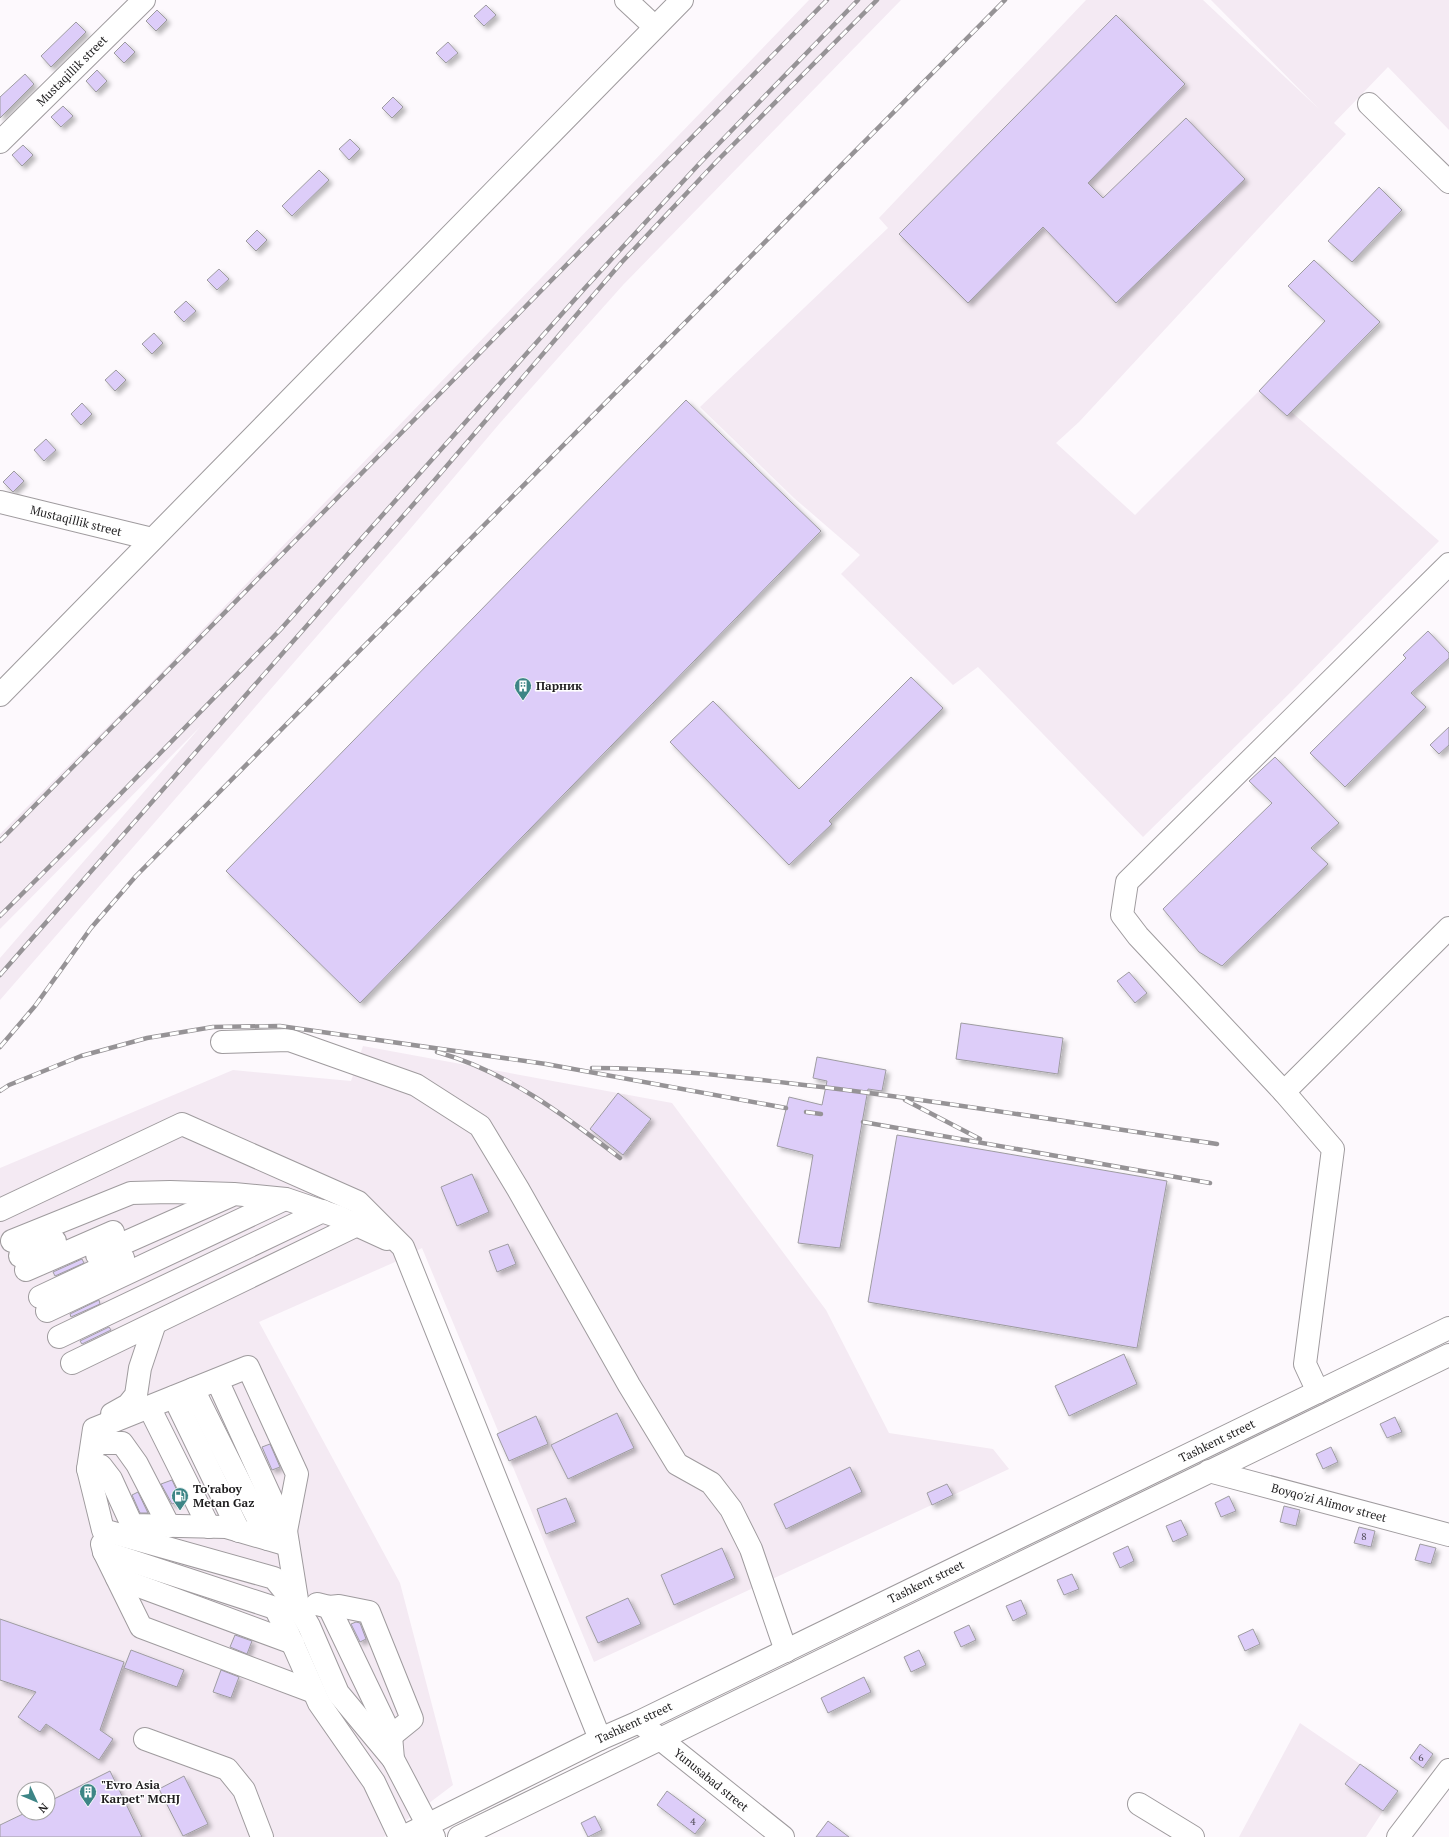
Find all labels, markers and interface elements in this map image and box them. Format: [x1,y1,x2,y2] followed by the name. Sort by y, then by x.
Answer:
[33,32,111,109] street label: Mustaqillik street
[29,502,124,539] street label: Mustaqillik street
[513,676,533,701] building icon: Парник
[536,678,583,693] place label: Парник
[1176,1415,1258,1465] street label: Tashkent street
[1270,1480,1389,1525] street label: Boyqo'zi Alimov street
[193,1481,254,1510] place label: To'raboy Metan Gaz
[170,1486,190,1511] fuel station icon: To'raboy Metan Gaz
[1361,1530,1367,1543] house number: 8
[885,1556,967,1606] street label: Tashkent street
[593,1698,675,1747] street label: Tashkent street
[671,1745,752,1815] street label: Yunusabad street
[1418,1751,1424,1764] house number: 6
[101,1777,181,1806] place label: "Evro Asia Karpet" MCHJ
[16,1781,56,1821] north arrow
[78,1782,98,1807] building icon: "Evro Asia Karpet" MCHJ
[35,1800,51,1816] text: N
[690,1815,696,1828] house number: 4

